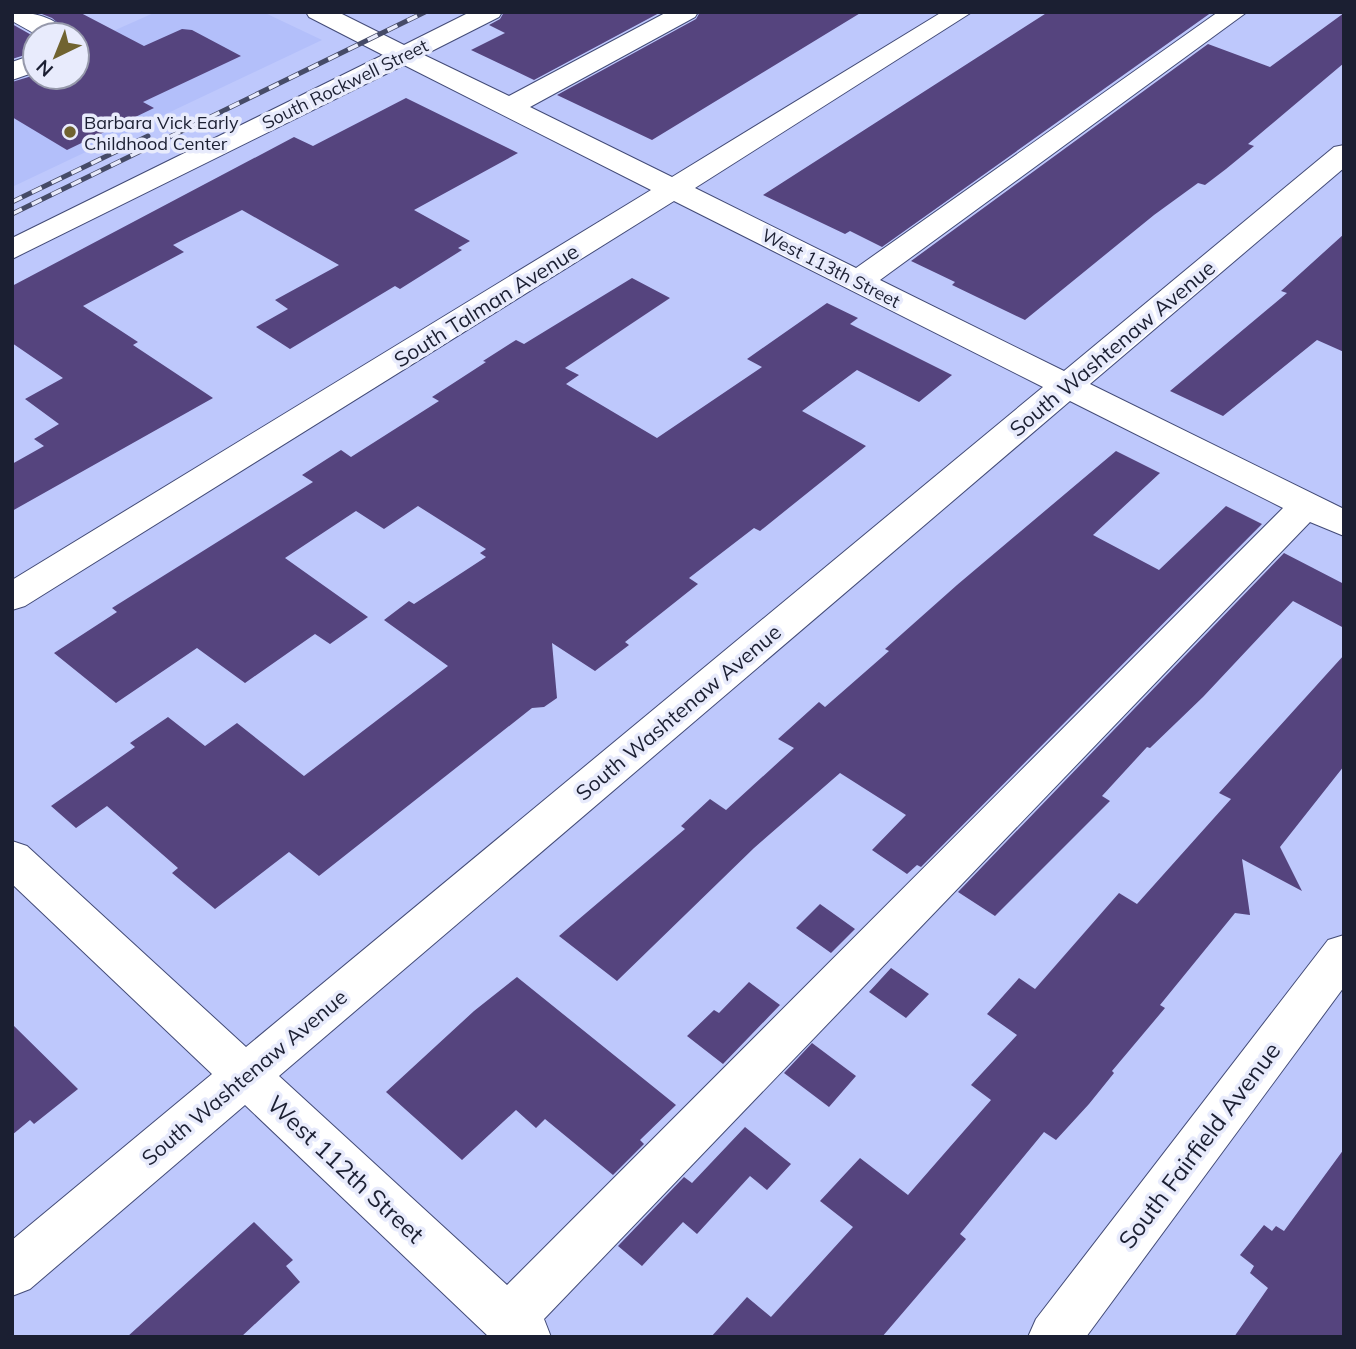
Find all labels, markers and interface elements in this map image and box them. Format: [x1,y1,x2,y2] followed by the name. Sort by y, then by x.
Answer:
[21,21,91,91] north arrow
[258,34,432,134] street label: South Rockwell Street
[31,55,58,82] text: N
[84,111,239,155] place label: Barbara Vick Early Childhood Center
[62,124,78,140] marker: Barbara Vick Early Childhood Center
[758,223,904,313] street label: West 113th Street
[389,238,583,372] street label: South Talman Avenue
[1004,254,1220,442] street label: South Washtenaw Avenue
[570,618,786,806] street label: South Washtenaw Avenue
[136,983,352,1171] street label: South Washtenaw Avenue
[1112,1036,1286,1254] street label: South Fairfield Avenue
[262,1089,430,1249] street label: West 112th Street

